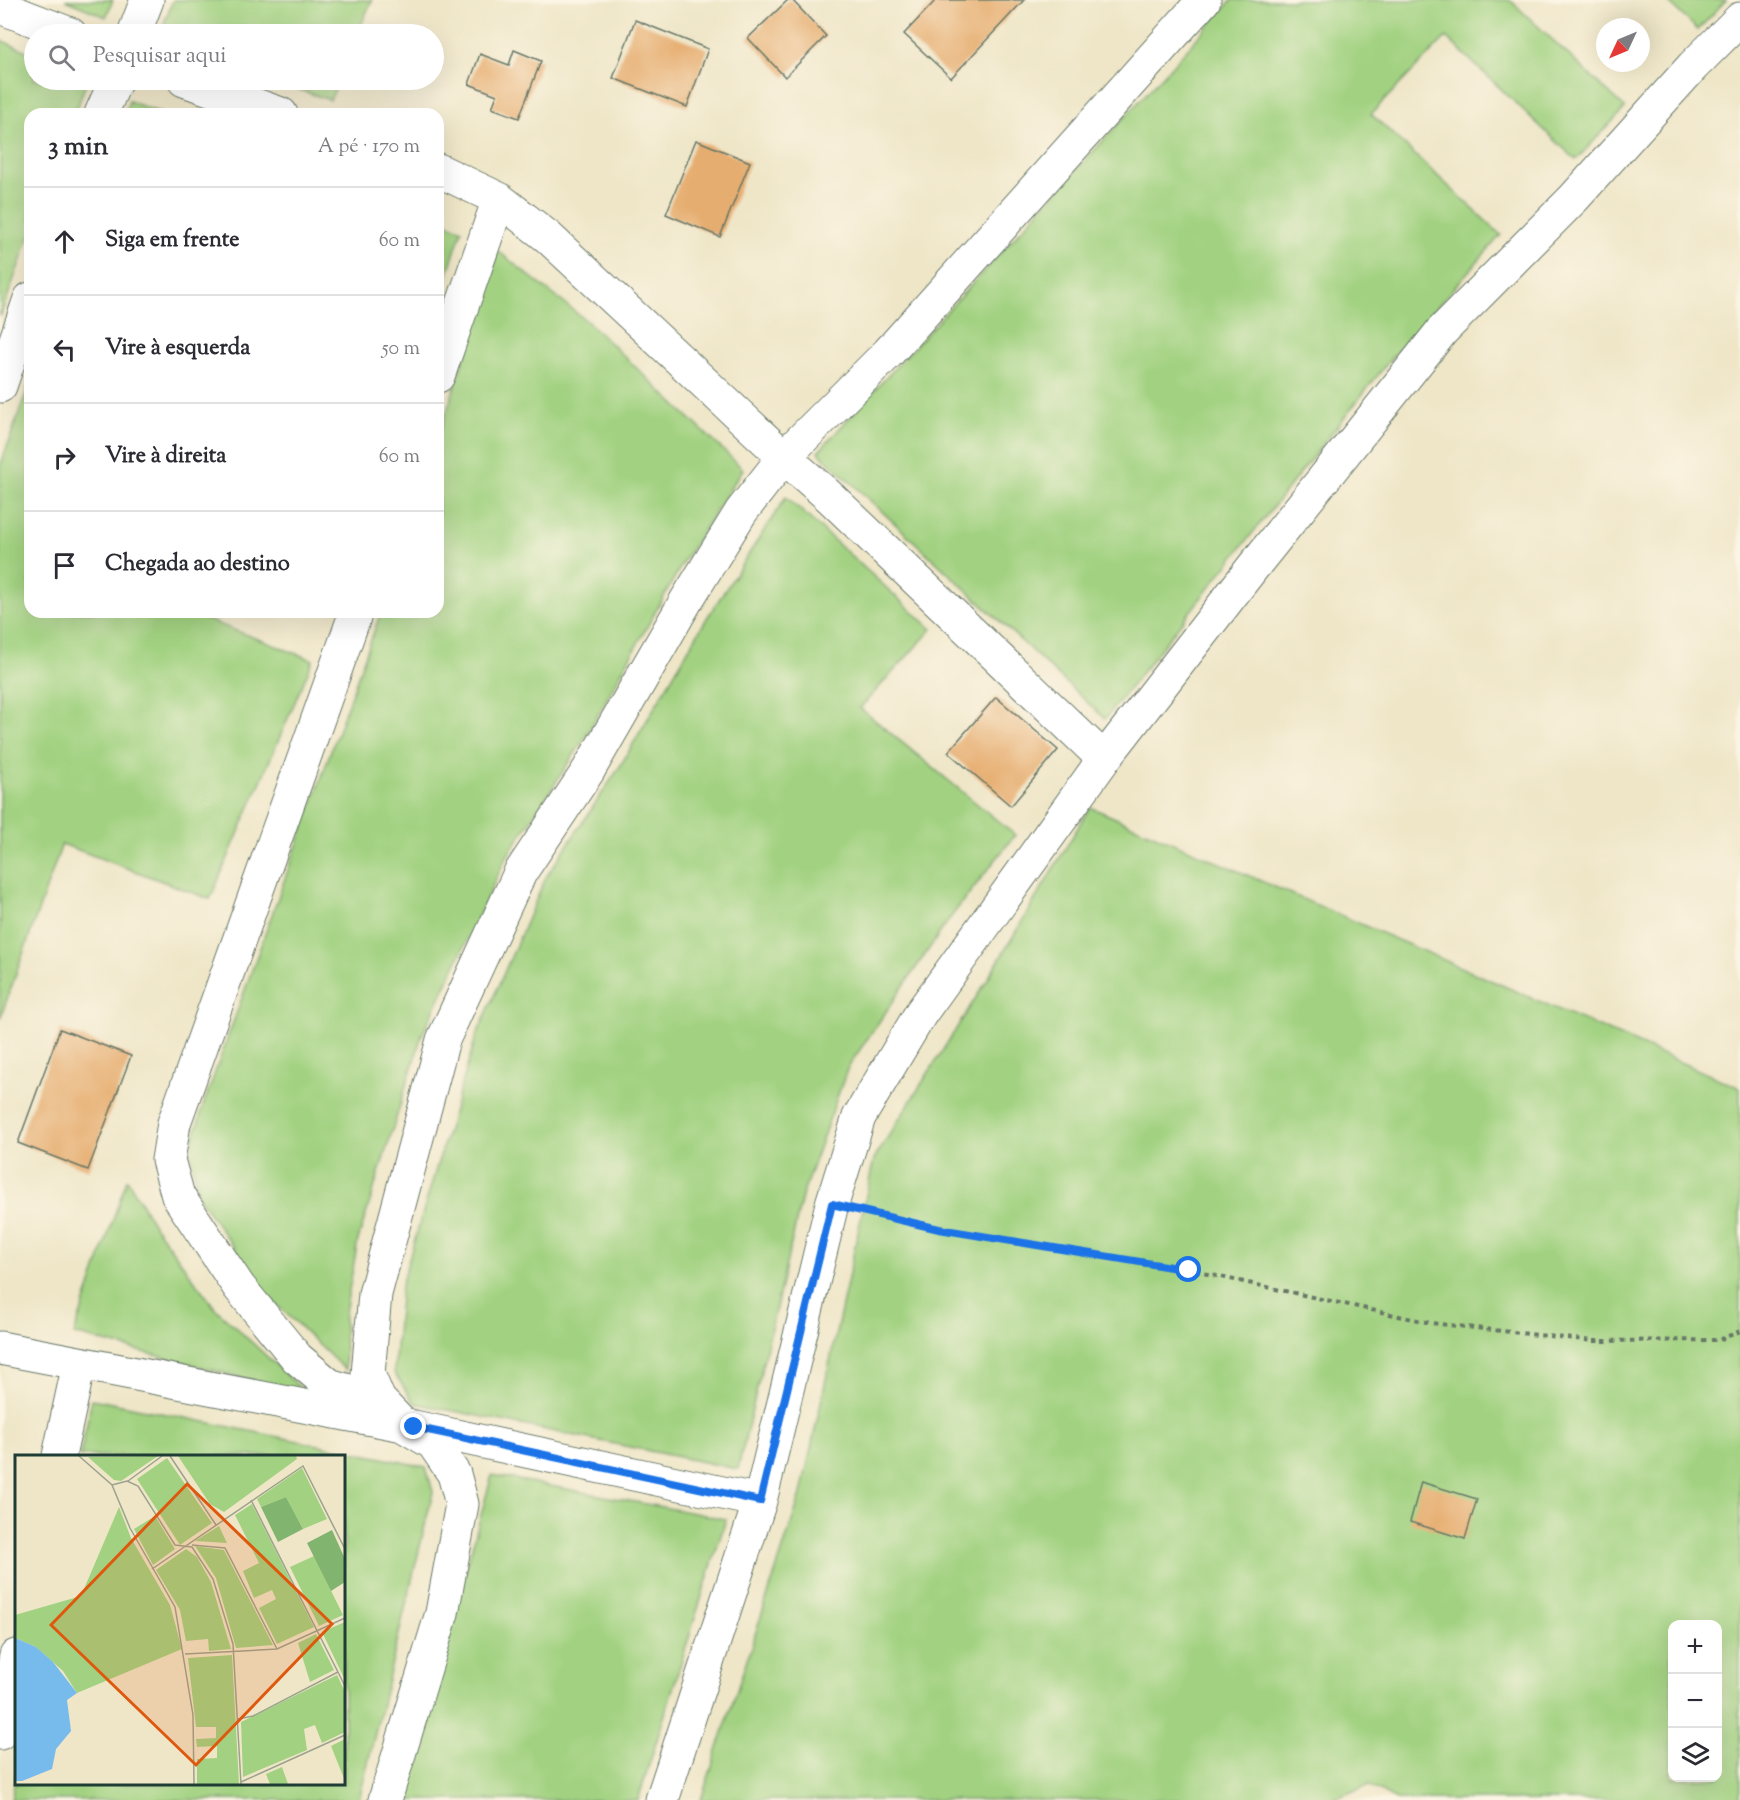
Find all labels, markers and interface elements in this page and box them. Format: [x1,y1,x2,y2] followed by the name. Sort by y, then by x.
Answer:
[1596,18,1650,72] north arrow
[24,24,444,90] search box
[45,41,78,74] icon: search
[93,41,227,73] text: Pesquisar aqui
[48,129,108,166] text: 3 min
[318,133,420,162] text: A pé · 170 m
[48,225,81,258] icon: ahead
[105,225,240,257] text: Siga em frente
[379,227,420,256] text: 60 m
[48,333,81,366] icon: left
[105,333,250,365] text: Vire à esquerda
[382,335,420,364] text: 50 m
[48,441,81,474] icon: right
[105,441,227,473] text: Vire à direita
[379,443,420,472] text: 60 m
[48,549,81,582] icon: arrive
[105,549,290,581] text: Chegada ao destino
[1175,1256,1201,1282] route start
[400,1413,426,1439] route end
[15,1455,345,1785] inset map
[1668,1620,1722,1782] map controls
[1668,1620,1722,1674] button: +
[1668,1674,1722,1728] button: −
[1668,1728,1722,1782] button: layers

